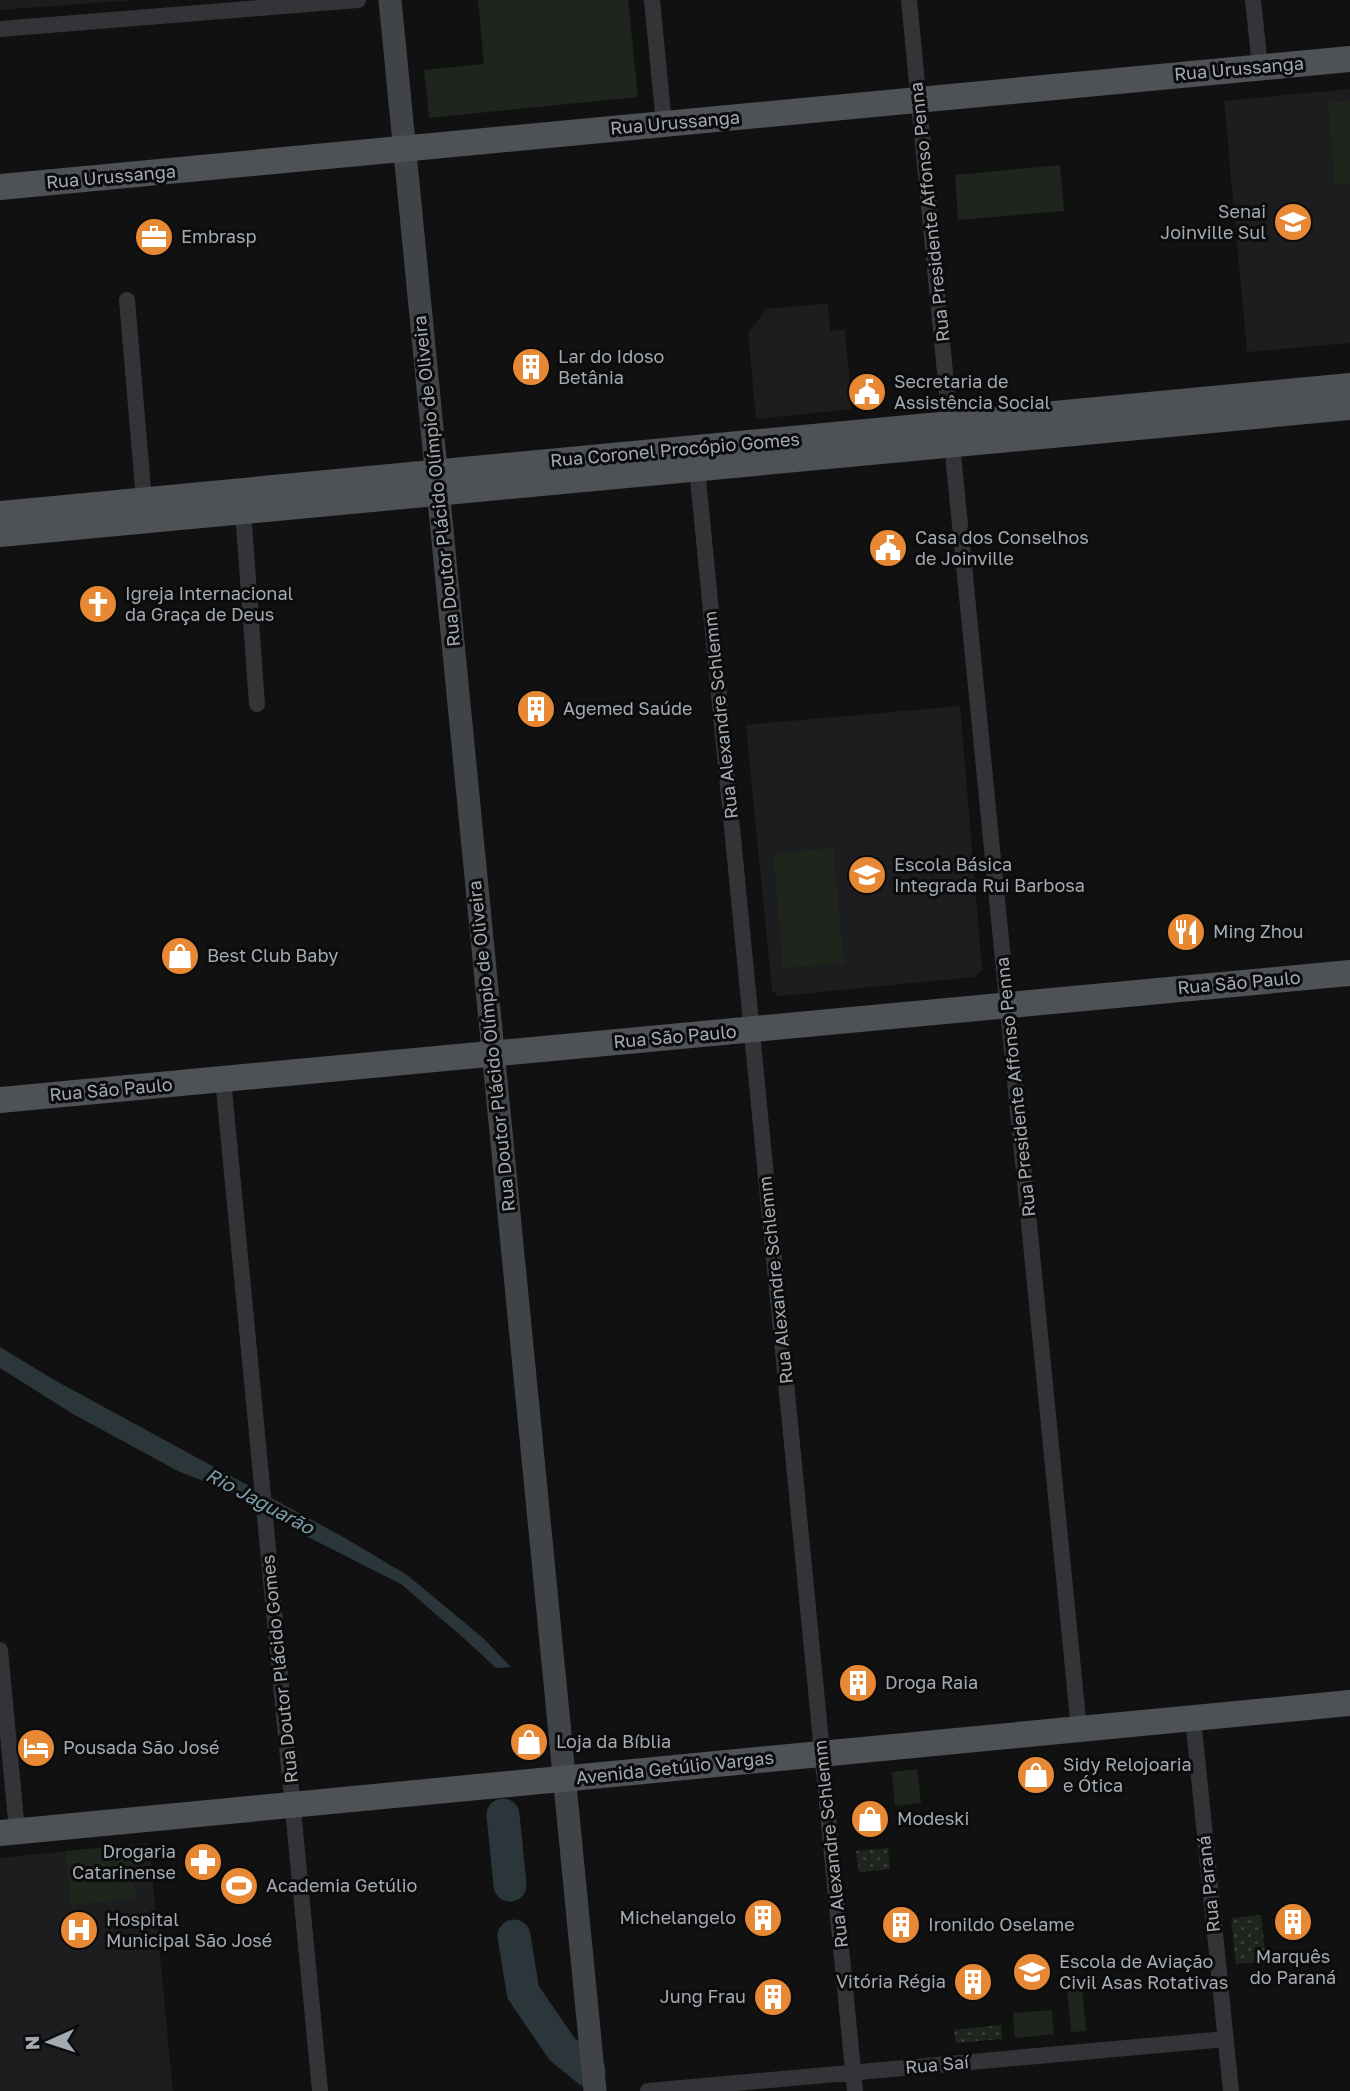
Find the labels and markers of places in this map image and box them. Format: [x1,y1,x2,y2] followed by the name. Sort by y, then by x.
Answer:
[1160,200,1266,243] place label: Senai Joinville Sul
[1272,201,1314,243] school or university icon: Senai Joinville Sul
[133,216,175,258] office icon: Embrasp
[181,225,257,247] place label: Embrasp
[558,345,664,388] place label: Lar do Idoso Betânia
[510,346,552,388] building icon: Lar do Idoso Betânia
[894,370,1051,413] place label: Secretaria de Assistência Social
[846,371,888,413] public building icon: Secretaria de Assistência Social
[915,526,1089,569] place label: Casa dos Conselhos de Joinville
[867,527,909,569] public building icon: Casa dos Conselhos de Joinville
[125,582,294,625] place label: Igreja Internacional da Graça de Deus
[77,583,119,625] church icon: Igreja Internacional da Graça de Deus
[515,688,557,730] building icon: Agemed Saúde
[563,697,692,719] place label: Agemed Saúde
[894,853,1085,896] place label: Escola Básica Integrada Rui Barbosa
[846,854,888,896] school or university icon: Escola Básica Integrada Rui Barbosa
[1165,911,1207,953] restaurant icon: Ming Zhou
[1213,920,1304,942] place label: Ming Zhou
[159,935,201,977] shop icon: Best Club Baby
[207,944,338,966] place label: Best Club Baby
[837,1662,879,1704] building icon: Droga Raia
[885,1671,978,1693] place label: Droga Raia
[508,1721,550,1763] shop icon: Loja da Bíblia
[15,1727,57,1769] hotel icon: Pousada São José
[556,1730,671,1752] place label: Loja da Bíblia
[63,1736,220,1758] place label: Pousada São José
[1063,1753,1192,1796] place label: Sidy Relojoaria e Ótica
[1015,1754,1057,1796] shop icon: Sidy Relojoaria e Ótica
[849,1798,891,1840] shop icon: Modeski
[897,1807,969,1829] place label: Modeski
[72,1840,176,1883] place label: Drogaria Catarinense
[182,1841,224,1883] pharmacy icon: Drogaria Catarinense
[218,1865,260,1907] sports icon: Academia Getúlio
[266,1874,417,1896] place label: Academia Getúlio
[742,1897,784,1939] building icon: Michelangelo
[1272,1901,1314,1943] building icon: Marquês do Paraná
[880,1904,922,1946] building icon: Ironildo Oselame
[619,1906,736,1928] place label: Michelangelo
[106,1908,272,1951] place label: Hospital Municipal São José
[58,1909,100,1951] hospital icon: Hospital Municipal São José
[928,1913,1075,1935] place label: Ironildo Oselame
[1250,1945,1336,1988] place label: Marquês do Paraná
[1059,1950,1228,1993] place label: Escola de Aviação Civil Asas Rotativas
[1011,1951,1053,1993] school or university icon: Escola de Aviação Civil Asas Rotativas
[952,1961,994,2003] building icon: Vitória Régia
[836,1970,946,1992] place label: Vitória Régia
[752,1976,794,2018] building icon: Jung Frau
[660,1985,746,2007] place label: Jung Frau

